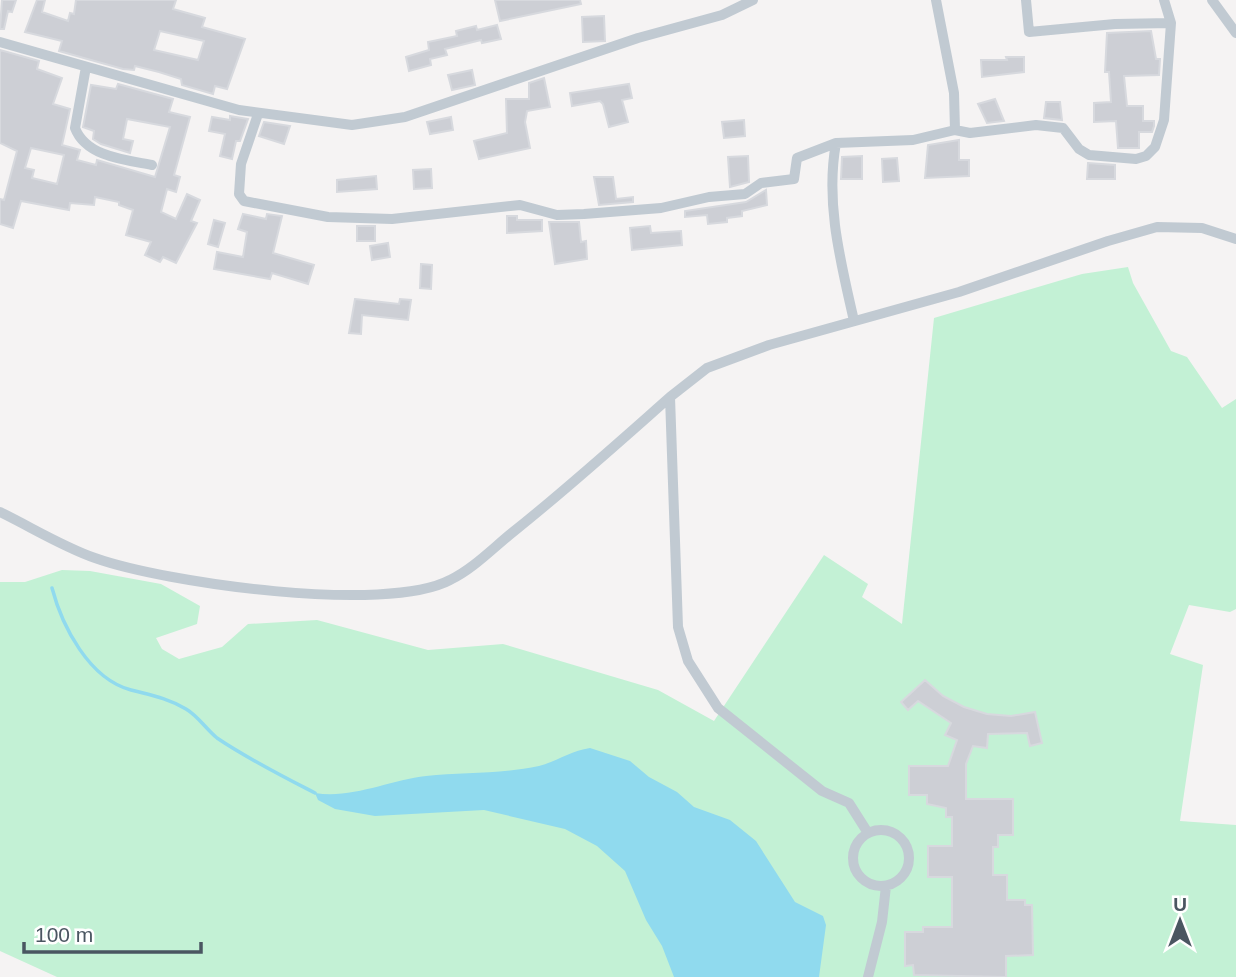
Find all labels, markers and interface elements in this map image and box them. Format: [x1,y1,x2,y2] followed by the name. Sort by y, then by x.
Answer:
[1145,886,1215,956] north arrow
[1173,894,1187,915] text: U
[24,911,201,955] scale bar
[35,923,93,946] text: 100 m

